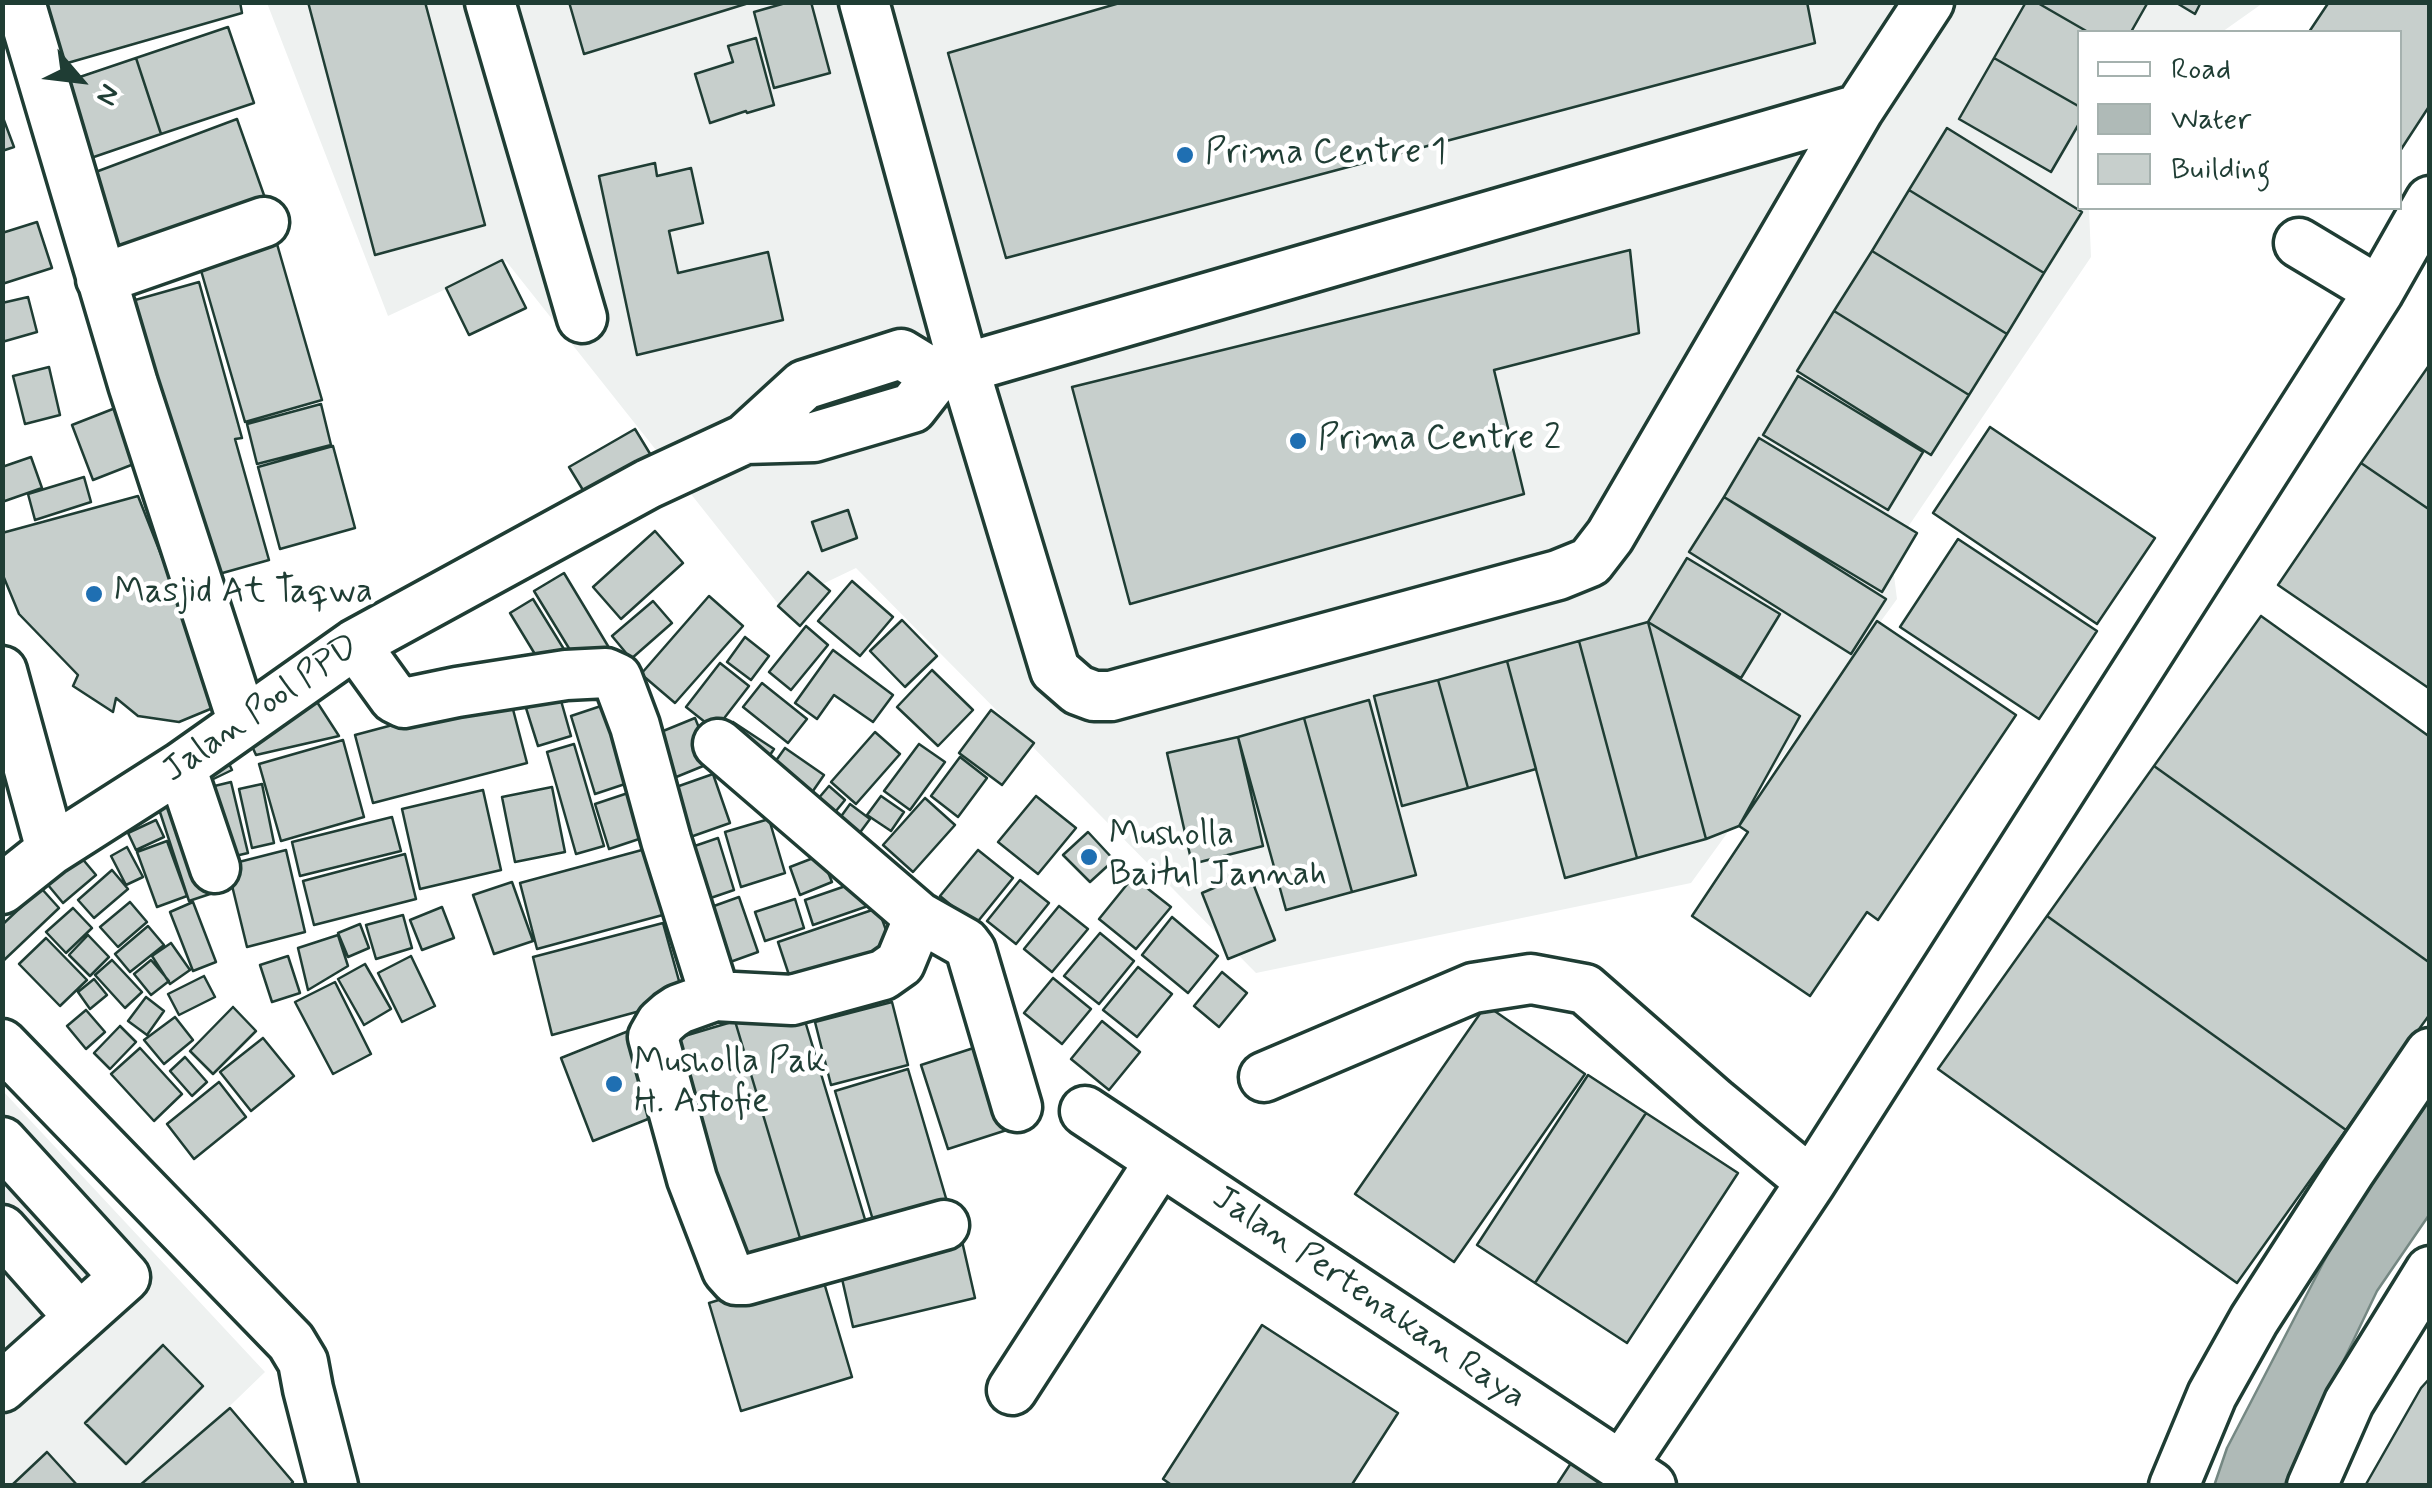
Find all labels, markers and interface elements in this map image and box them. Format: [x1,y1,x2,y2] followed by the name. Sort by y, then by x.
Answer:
[30,30,130,130] north arrow
[2077,30,2402,210] legend
[2171,50,2231,89] text: Road
[86,77,128,111] text: N
[2171,100,2251,139] text: Water
[1205,134,1446,176] place label: Prima Centre 1
[1174,144,1196,166] marker: Prima Centre 1
[2171,150,2270,189] text: Building
[1318,420,1561,462] place label: Prima Centre 2
[1287,430,1309,452] marker: Prima Centre 2
[114,573,373,615] place label: Masjid At Taqwa
[83,583,105,605] marker: Masjid At Taqwa
[156,627,368,793] street label: Jalan Pool PPD
[1109,816,1327,898] place label: Musholla Baitul Jannah
[1078,846,1100,868] marker: Musholla Baitul Jannah
[634,1043,826,1125] place label: Musholla Pak H. Astofie
[603,1073,625,1095] marker: Musholla Pak H. Astofie
[1203,1178,1533,1420] street label: Jalan Pertenakan Raya

